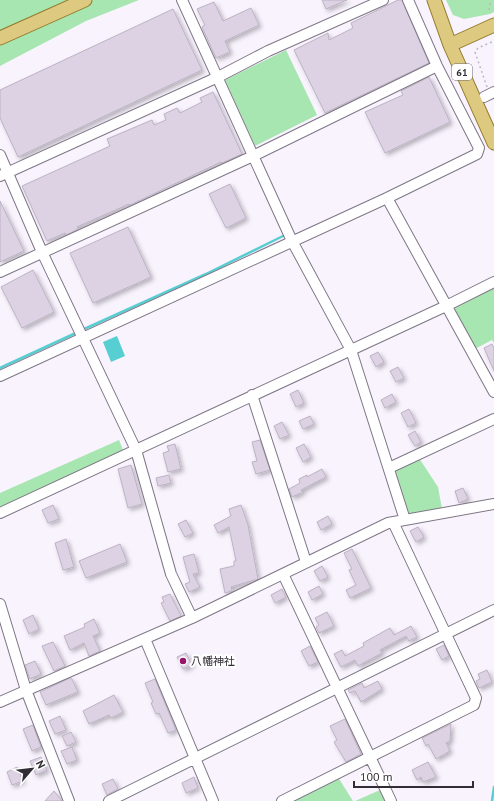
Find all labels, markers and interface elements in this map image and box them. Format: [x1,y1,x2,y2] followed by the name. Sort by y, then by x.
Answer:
[452,64,472,80] road number: 61
[191,654,235,668] place label: 八幡神社
[178,656,188,666] marker: 八幡神社
[12,749,52,789] north arrow
[33,758,49,771] text: N
[354,763,473,789] scale bar
[360,769,393,784] text: 100 m

